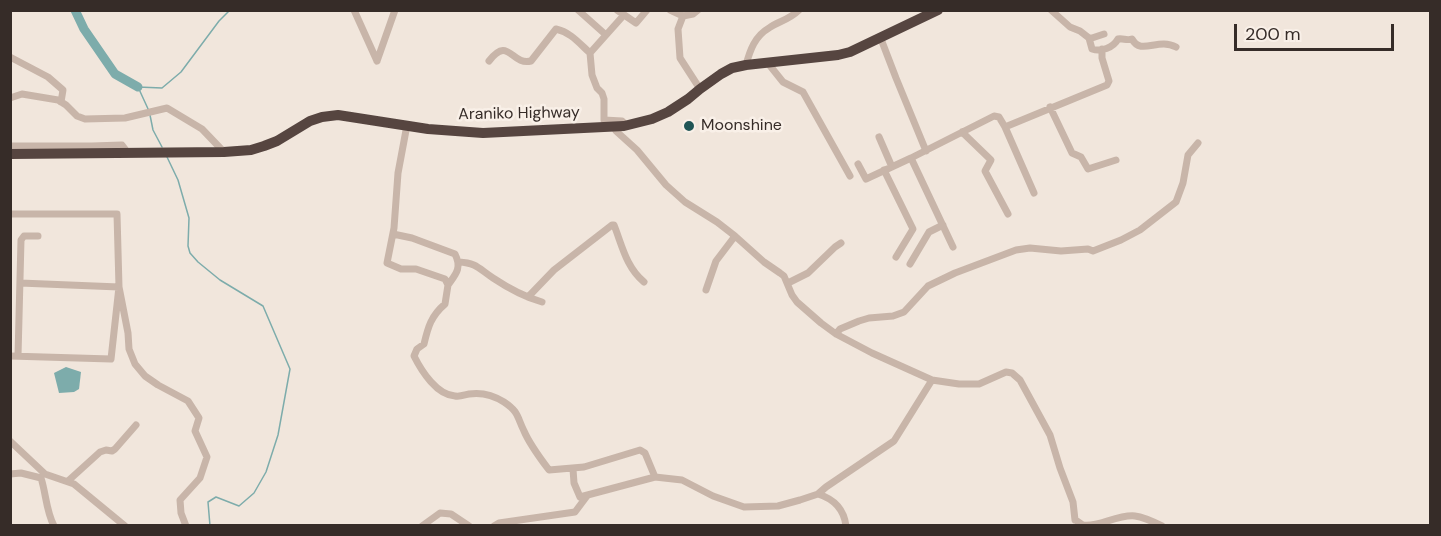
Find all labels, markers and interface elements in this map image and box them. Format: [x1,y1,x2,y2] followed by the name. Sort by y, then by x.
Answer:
[1237,12,1398,50] scale bar
[1245,22,1301,46] text: 200 m
[458,103,580,125] street label: Araniko Highway
[701,116,782,136] place label: Moonshine
[682,119,696,133] marker: Moonshine

